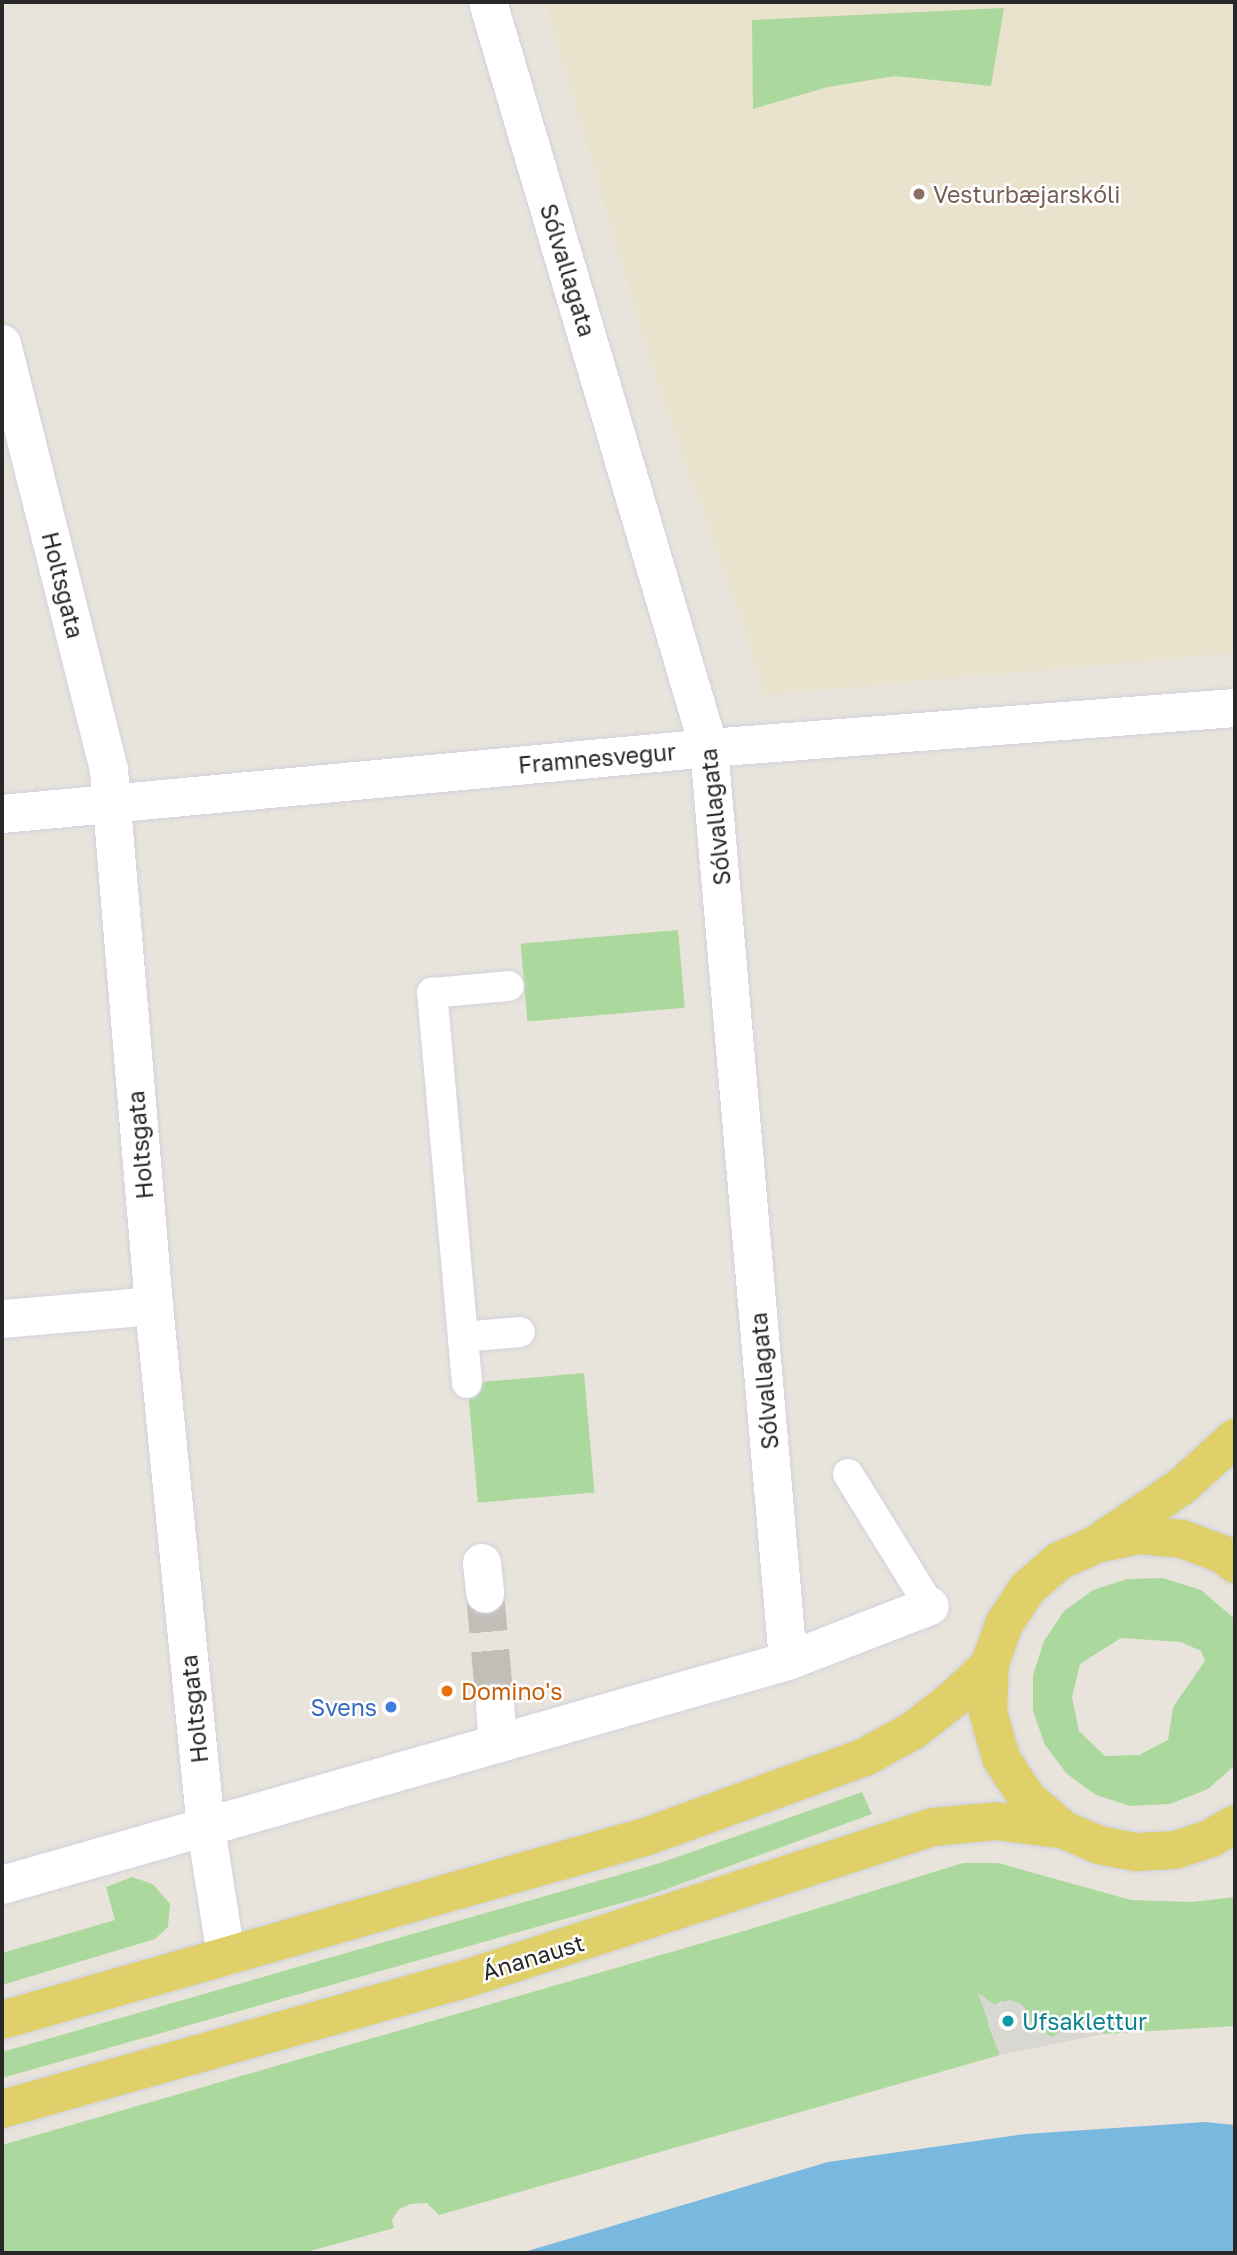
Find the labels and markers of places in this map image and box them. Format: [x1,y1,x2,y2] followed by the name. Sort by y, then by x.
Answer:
[933,180,1120,208] place label: Vesturbæjarskóli
[911,186,927,202] marker: Vesturbæjarskóli
[461,1677,562,1705] place label: Domino's
[439,1683,455,1699] marker: Domino's
[310,1693,377,1721] place label: Svens
[383,1699,399,1715] marker: Svens
[1022,2007,1147,2035] place label: Ufsaklettur
[1000,2013,1016,2029] marker: Ufsaklettur

